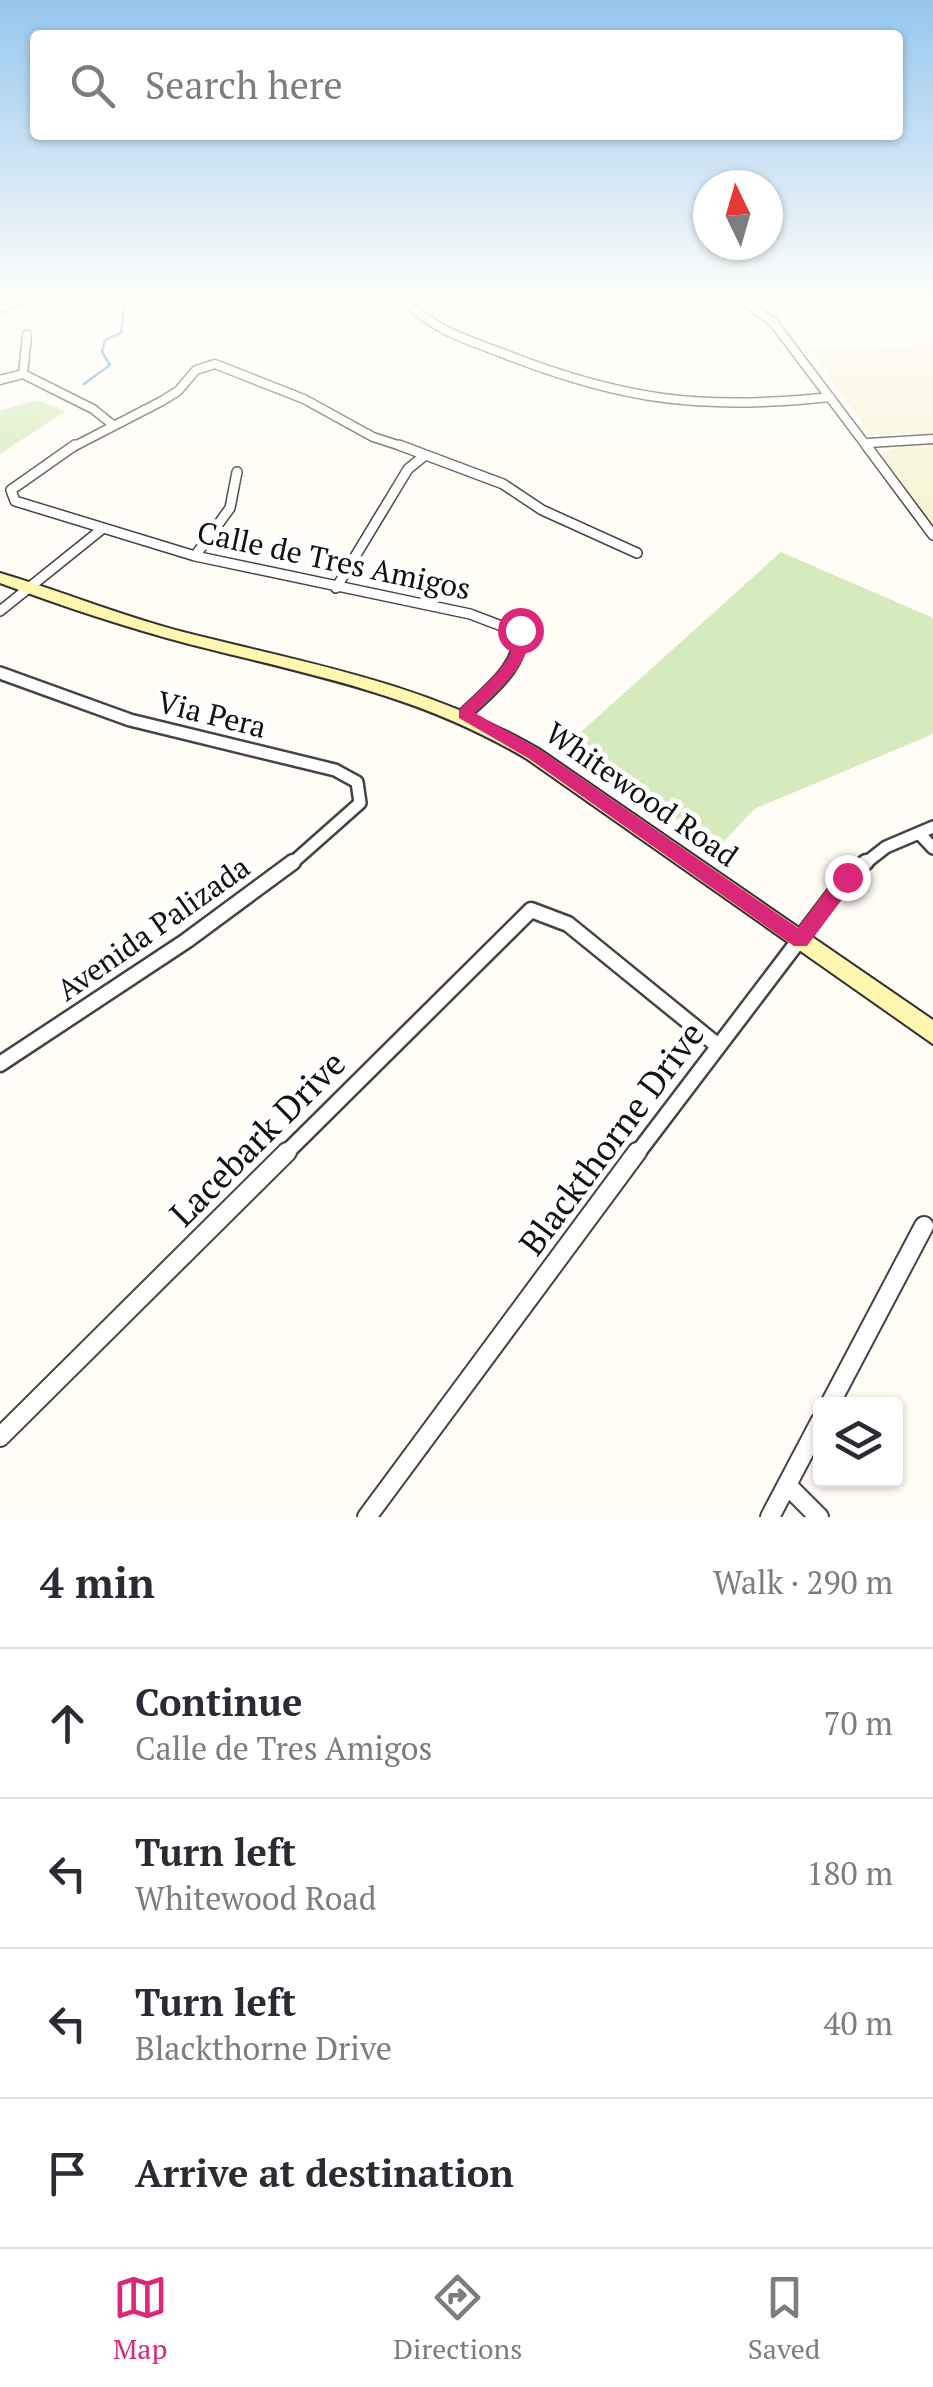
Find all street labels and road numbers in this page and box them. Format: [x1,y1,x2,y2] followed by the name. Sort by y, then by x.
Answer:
[194,511,474,609] street label: Calle de Tres Amigos
[153,681,271,747] street label: Via Pera
[538,713,746,875] street label: Whitewood Road
[49,847,257,1009] street label: Avenida Palizada
[508,1012,714,1264] street label: Blackthorne Drive
[159,1040,355,1236] street label: Lacebark Drive

